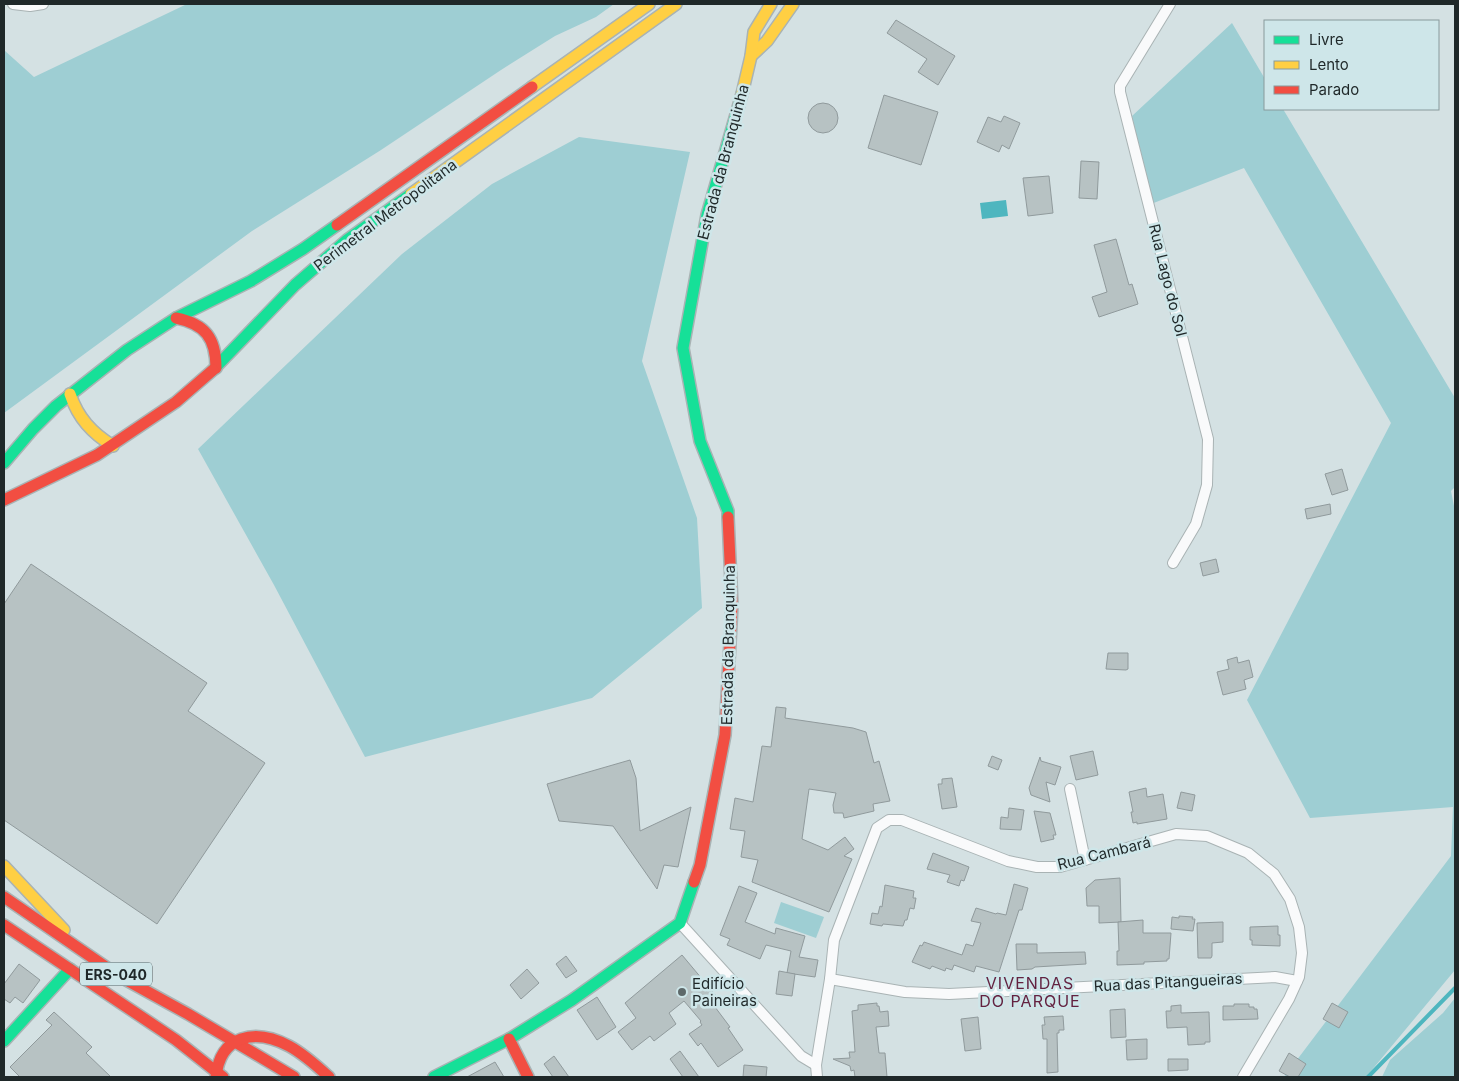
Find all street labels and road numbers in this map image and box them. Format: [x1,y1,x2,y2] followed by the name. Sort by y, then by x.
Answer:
[693,82,753,242] street label: Estrada da Branquinha
[310,155,460,275] street label: Perimetral Metropolitana
[1145,222,1191,338] street label: Rua Lago do Sol
[717,565,739,725] street label: Estrada da Branquinha
[1055,832,1153,874] street label: Rua Cambará
[80,962,152,986] road number: ERS-040
[1093,969,1243,995] street label: Rua das Pitangueiras

